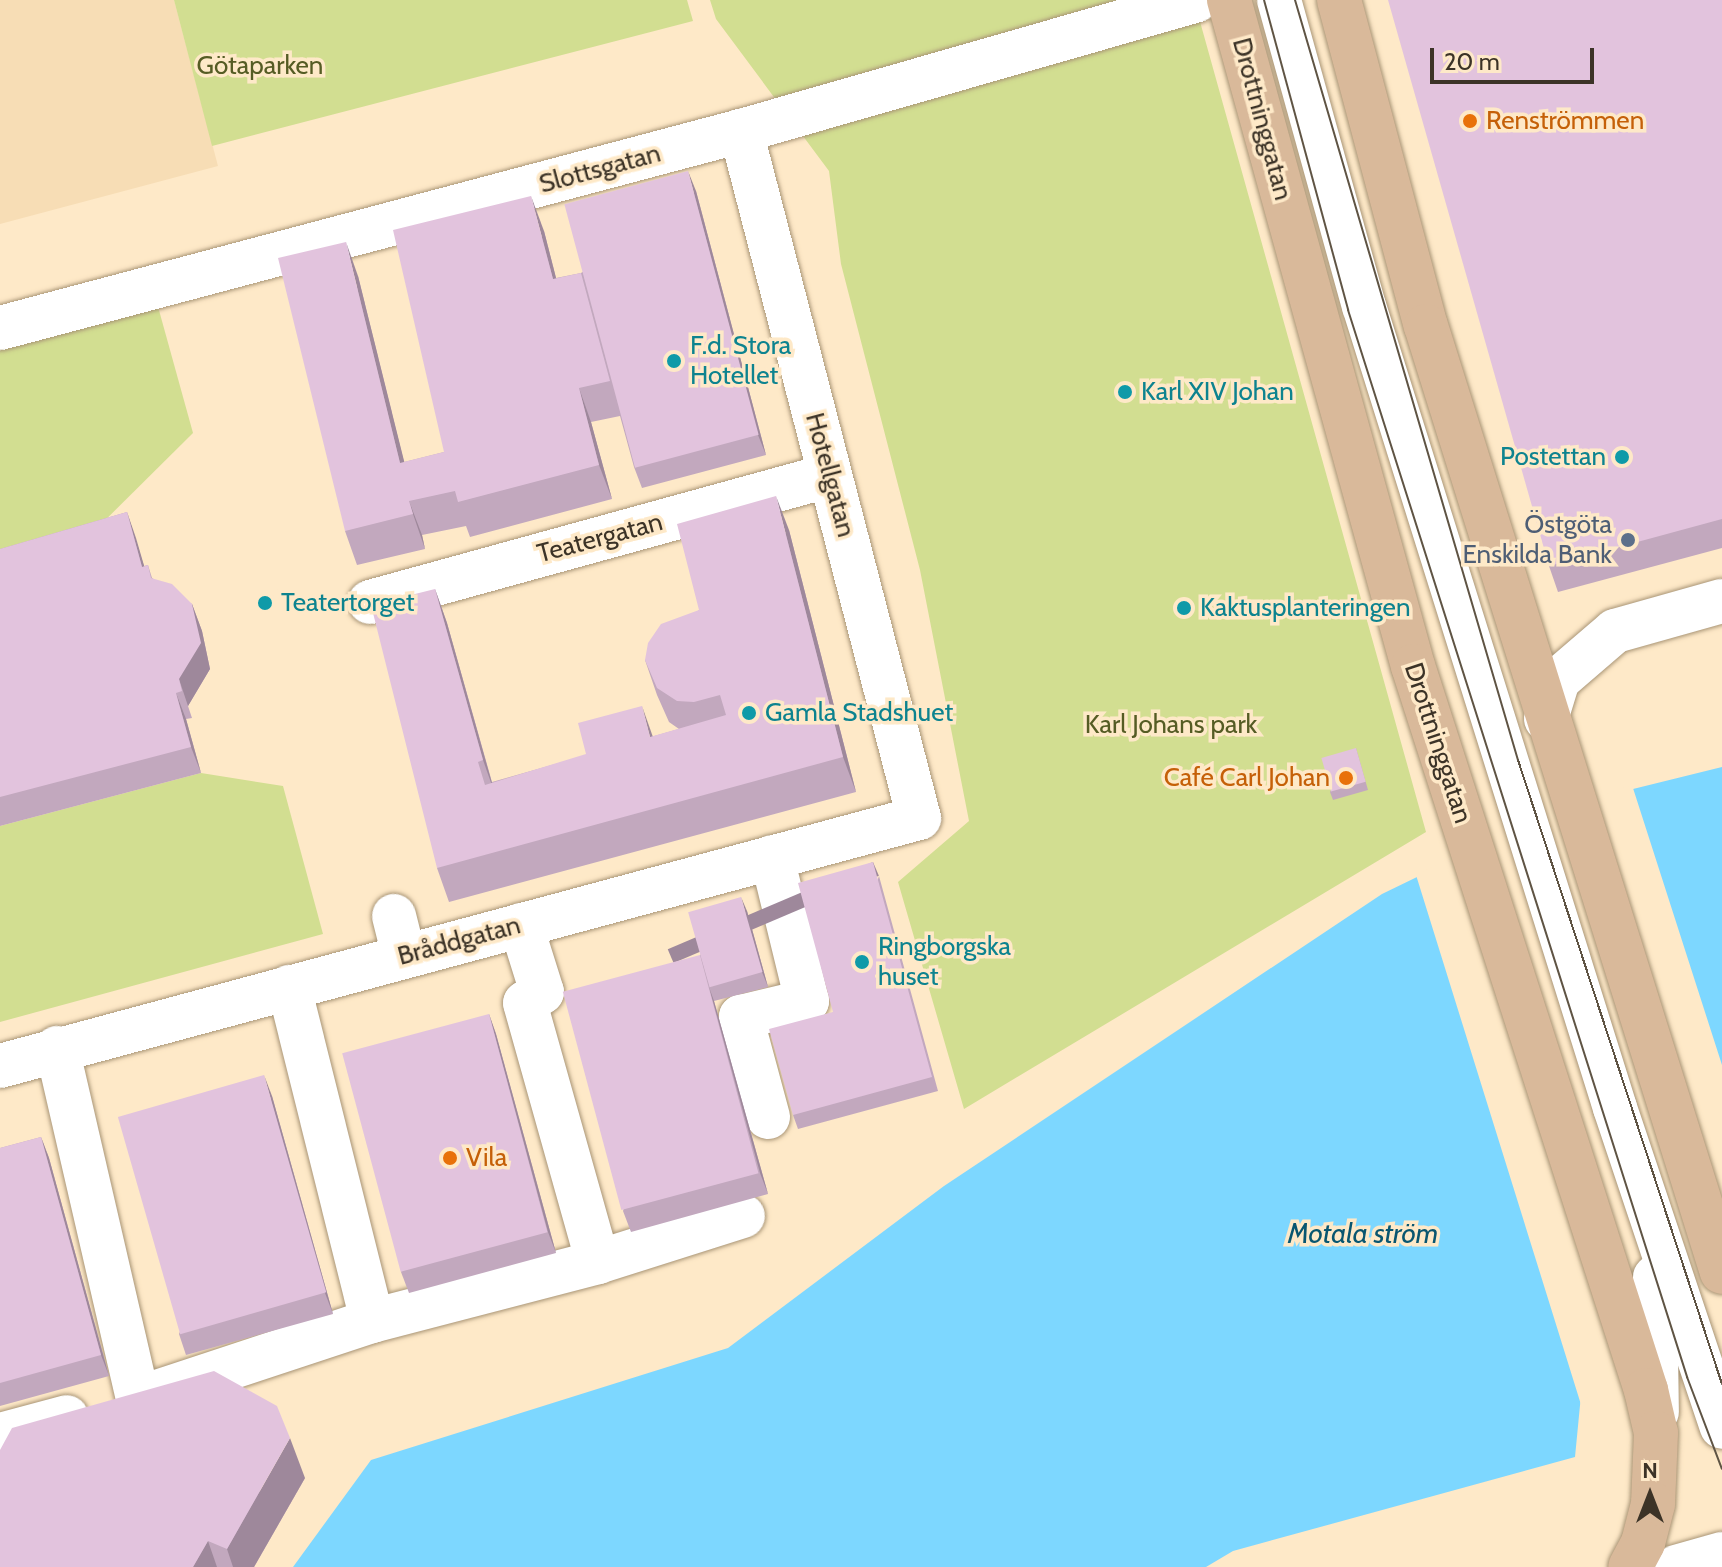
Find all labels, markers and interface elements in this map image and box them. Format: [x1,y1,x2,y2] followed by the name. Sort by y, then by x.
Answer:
[1434,32,1598,82] scale bar
[1225,34,1299,204] street label: Drottninggatan
[1444,47,1500,76] text: 20 m
[197,50,323,82] park label: Götaparken
[1486,105,1644,137] place label: Renströmmen
[1461,112,1479,130] marker: Renströmmen
[536,138,664,200] street label: Slottsgatan
[690,330,791,392] place label: F.d. Stora Hotellet
[665,352,683,370] marker: F.d. Stora Hotellet
[1141,376,1294,408] place label: Karl XIV Johan
[1116,383,1134,401] marker: Karl XIV Johan
[798,409,862,541] street label: Hotellgatan
[1500,441,1606,473] place label: Postettan
[1613,448,1631,466] marker: Postettan
[534,506,666,570] street label: Teatergatan
[1462,509,1612,570] place label: Östgöta Enskilda Bank
[1619,531,1637,549] marker: Östgöta Enskilda Bank
[281,587,415,619] place label: Teatertorget
[1200,592,1410,624] place label: Kaktusplanteringen
[256,594,274,612] marker: Teatertorget
[1175,599,1193,617] marker: Kaktusplanteringen
[1397,659,1479,827] street label: Drottninggatan
[765,697,953,729] place label: Gamla Stadshuet
[740,704,758,722] marker: Gamla Stadshuet
[1085,709,1257,741] park label: Karl Johans park
[1164,762,1330,794] place label: Café Carl Johan
[1337,769,1355,787] marker: Café Carl Johan
[394,910,524,972] street label: Bråddgatan
[878,931,1011,992] place label: Ringborgska huset
[853,953,871,971] marker: Ringborgska huset
[466,1142,507,1174] place label: Vila
[441,1149,459,1167] marker: Vila
[1288,1216,1438,1250] water label: Motala ström
[1610,1455,1690,1535] north arrow
[1642,1457,1658,1484] text: N

